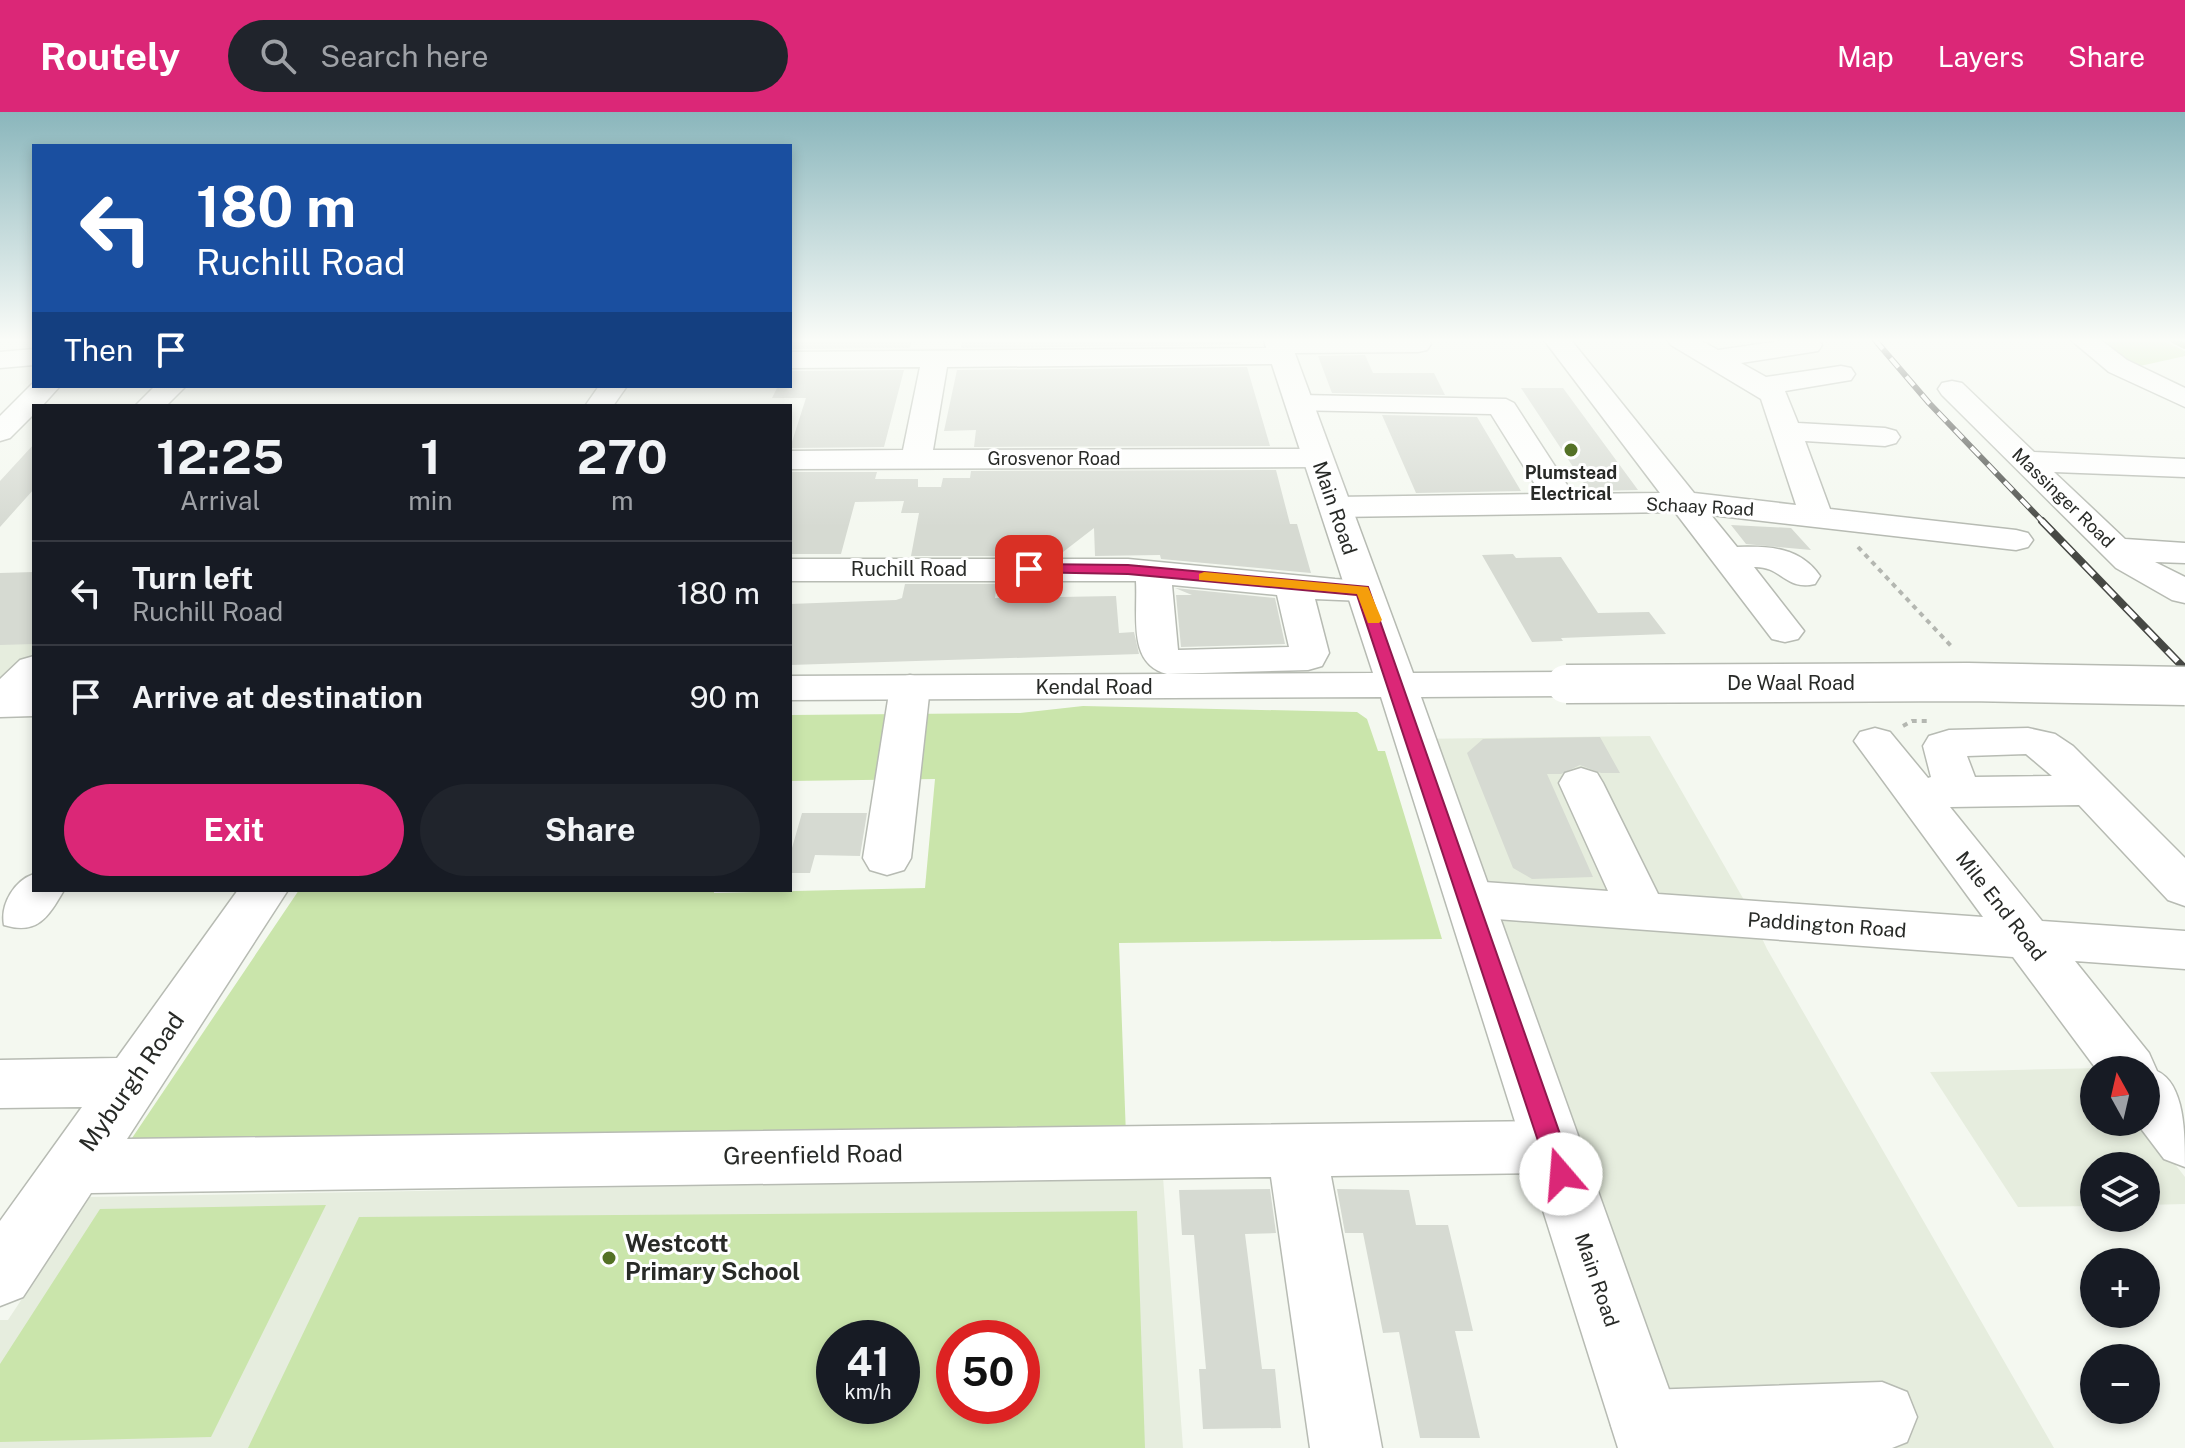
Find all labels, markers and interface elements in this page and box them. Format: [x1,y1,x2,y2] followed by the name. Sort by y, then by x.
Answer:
[228,20,788,92] search box
[40,34,180,79] text: Routely
[256,34,300,78] icon: search
[320,38,489,74] text: Search here
[1837,40,1894,73] text: Map
[1938,40,2024,73] text: Layers
[2068,40,2145,73] text: Share
[196,174,356,240] text: 180 m
[64,176,168,280] icon: left
[196,241,405,283] text: Ruchill Road
[149,328,193,372] icon: arrive
[64,332,133,368] text: Then
[156,428,284,485] text: 12:25
[420,428,441,485] text: 1
[577,428,668,485] text: 270
[1562,441,1580,459] marker: Plumstead Electrical
[2008,444,2119,552] street label: Massinger Road
[988,448,1120,469] street label: Grosvenor Road
[1308,458,1362,558] street label: Main Road
[1525,462,1617,504] place label: Plumstead Electrical
[180,485,260,516] text: Arrival
[408,485,452,516] text: min
[611,485,633,516] text: m
[1645,493,1755,520] street label: Schaay Road
[995,535,1063,603] pin
[1007,547,1051,591] icon: arrive
[851,557,967,581] street label: Ruchill Road
[132,560,253,596] text: Turn left
[64,571,108,615] icon: left
[677,575,760,611] text: 180 m
[132,596,283,627] text: Ruchill Road
[1727,671,1855,695] street label: De Waal Road
[64,675,108,719] icon: arrive
[1035,675,1153,699] street label: Kendal Road
[132,679,423,715] text: Arrive at destination
[690,679,760,715] text: 90 m
[64,784,404,876] button: Exit
[420,784,760,876] button: Share
[1951,847,2051,965] street label: Mile End Road
[1747,907,1907,943] street label: Paddington Road
[73,1007,189,1156] street label: Myburgh Road
[2080,1056,2160,1136] north arrow
[2080,1056,2160,1424] map controls
[1519,1132,1603,1216] position arrow
[723,1138,903,1170] street label: Greenfield Road
[2080,1152,2160,1232] button: layers
[625,1229,800,1285] place label: Westcott Primary School
[1570,1230,1624,1330] street label: Main Road
[2080,1248,2160,1328] button: +
[600,1249,618,1267] marker: Westcott Primary School
[936,1320,1040,1424] speed limit sign: 50
[846,1338,890,1385] text: 41
[2080,1344,2160,1424] button: −
[844,1380,892,1404] text: km/h

